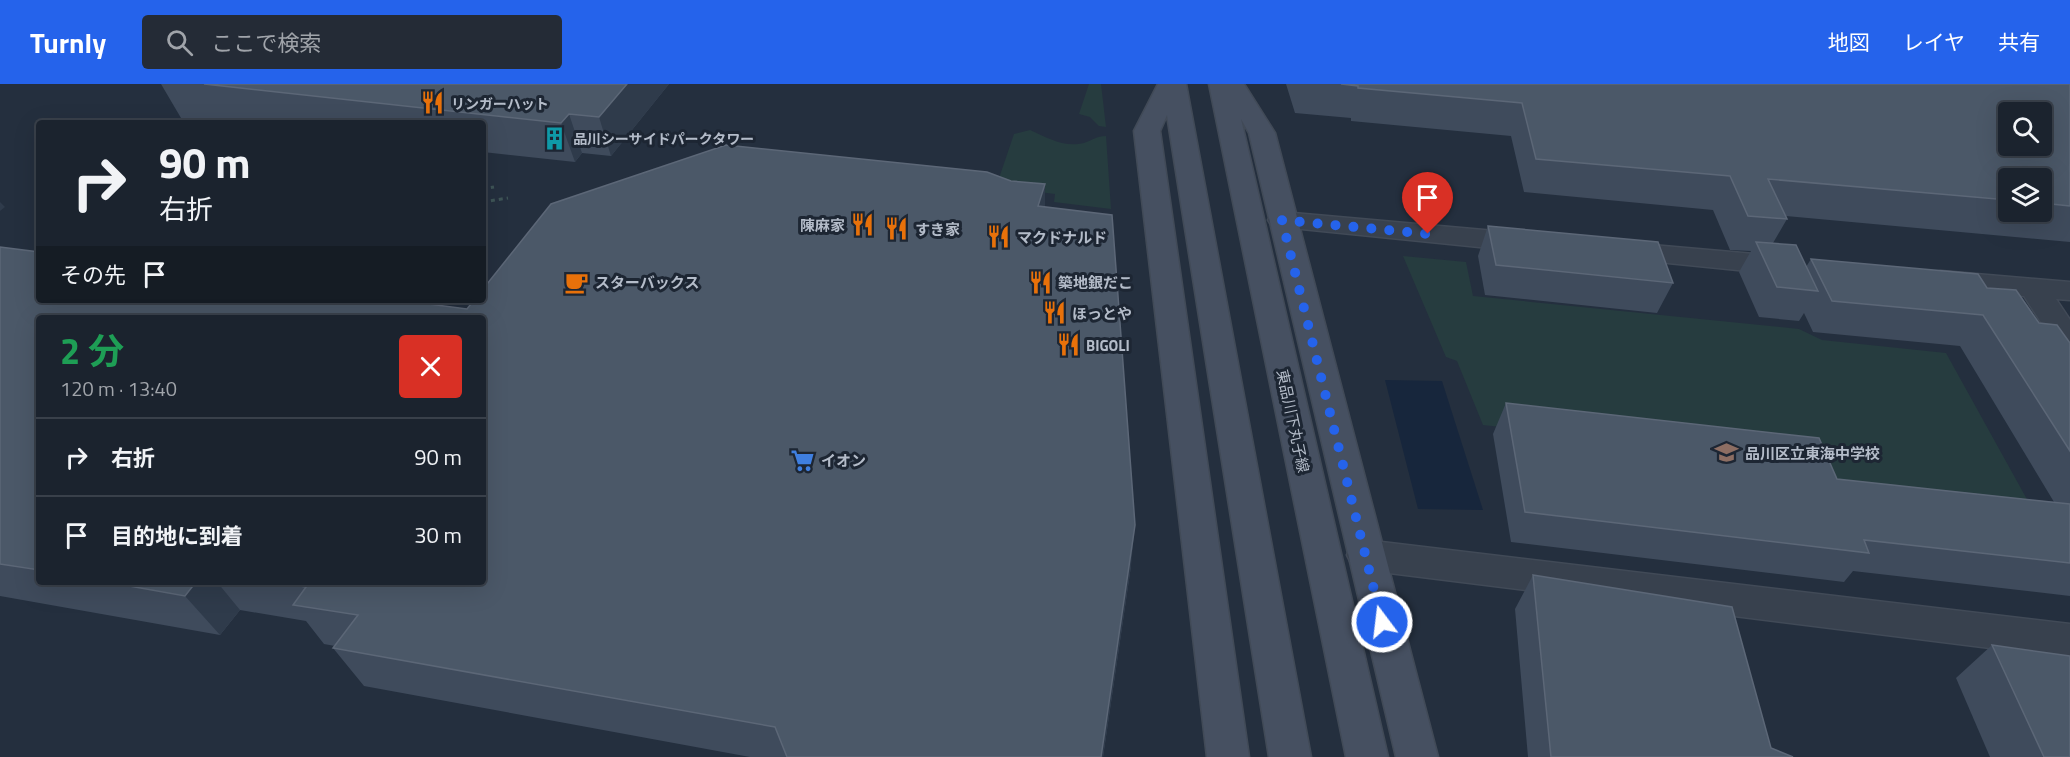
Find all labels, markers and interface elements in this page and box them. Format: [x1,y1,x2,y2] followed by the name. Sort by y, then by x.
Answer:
[142,15,562,69] search box
[30,21,106,64] text: Turnly
[163,26,196,59] icon: search
[211,26,321,60] text: ここで検索
[1828,26,1870,58] text: 地図
[1903,26,1965,58] text: レイヤ
[1998,26,2040,58] text: 共有
[420,90,446,116] restaurant icon: リンガーハット
[451,93,549,114] place label: リンガーハット
[1998,102,2052,222] map controls
[1998,102,2052,156] button: search
[542,125,568,151] building icon: 品川シーサイドパークタワー
[573,128,754,149] place label: 品川シーサイドパークタワー
[159,130,251,194] text: 90 m
[60,144,138,222] icon: right
[1998,168,2052,222] button: layers
[1402,172,1453,234] pin
[1411,181,1444,214] icon: arrive
[159,188,213,229] text: 右折
[850,212,876,238] restaurant icon: 陳麻家
[800,214,845,237] place label: 陳麻家
[884,216,910,242] restaurant icon: すき家
[915,218,960,241] place label: すき家
[986,224,1012,250] restaurant icon: マクドナルド
[1017,226,1107,249] place label: マクドナルド
[60,258,126,292] text: その先
[138,258,171,291] icon: arrive
[564,269,590,295] cafe icon: スターバックス
[1027,269,1053,295] restaurant icon: 築地銀だこ
[595,271,699,294] place label: スターバックス
[1058,271,1133,294] place label: 築地銀だこ
[1041,300,1067,326] restaurant icon: ほっとや
[1072,302,1132,325] place label: ほっとや
[60,323,124,378] text: 2 分
[1055,332,1081,358] restaurant icon: BIGOLI
[1086,334,1130,357] place label: BIGOLI
[399,335,462,398] button: close
[1271,367,1315,475] street label: 東品川下丸子線
[60,373,177,404] text: 120 m · 13:40
[414,440,462,474] text: 90 m
[1714,440,1740,466] school or university icon: 品川区立東海中学校
[60,441,93,474] icon: right
[111,441,155,475] text: 右折
[1745,442,1880,465] place label: 品川区立東海中学校
[790,447,816,473] supermarket icon: イオン
[821,449,866,472] place label: イオン
[414,518,462,552] text: 30 m
[60,519,93,552] icon: arrive
[111,519,243,553] text: 目的地に到着
[1350,590,1414,654] position arrow

